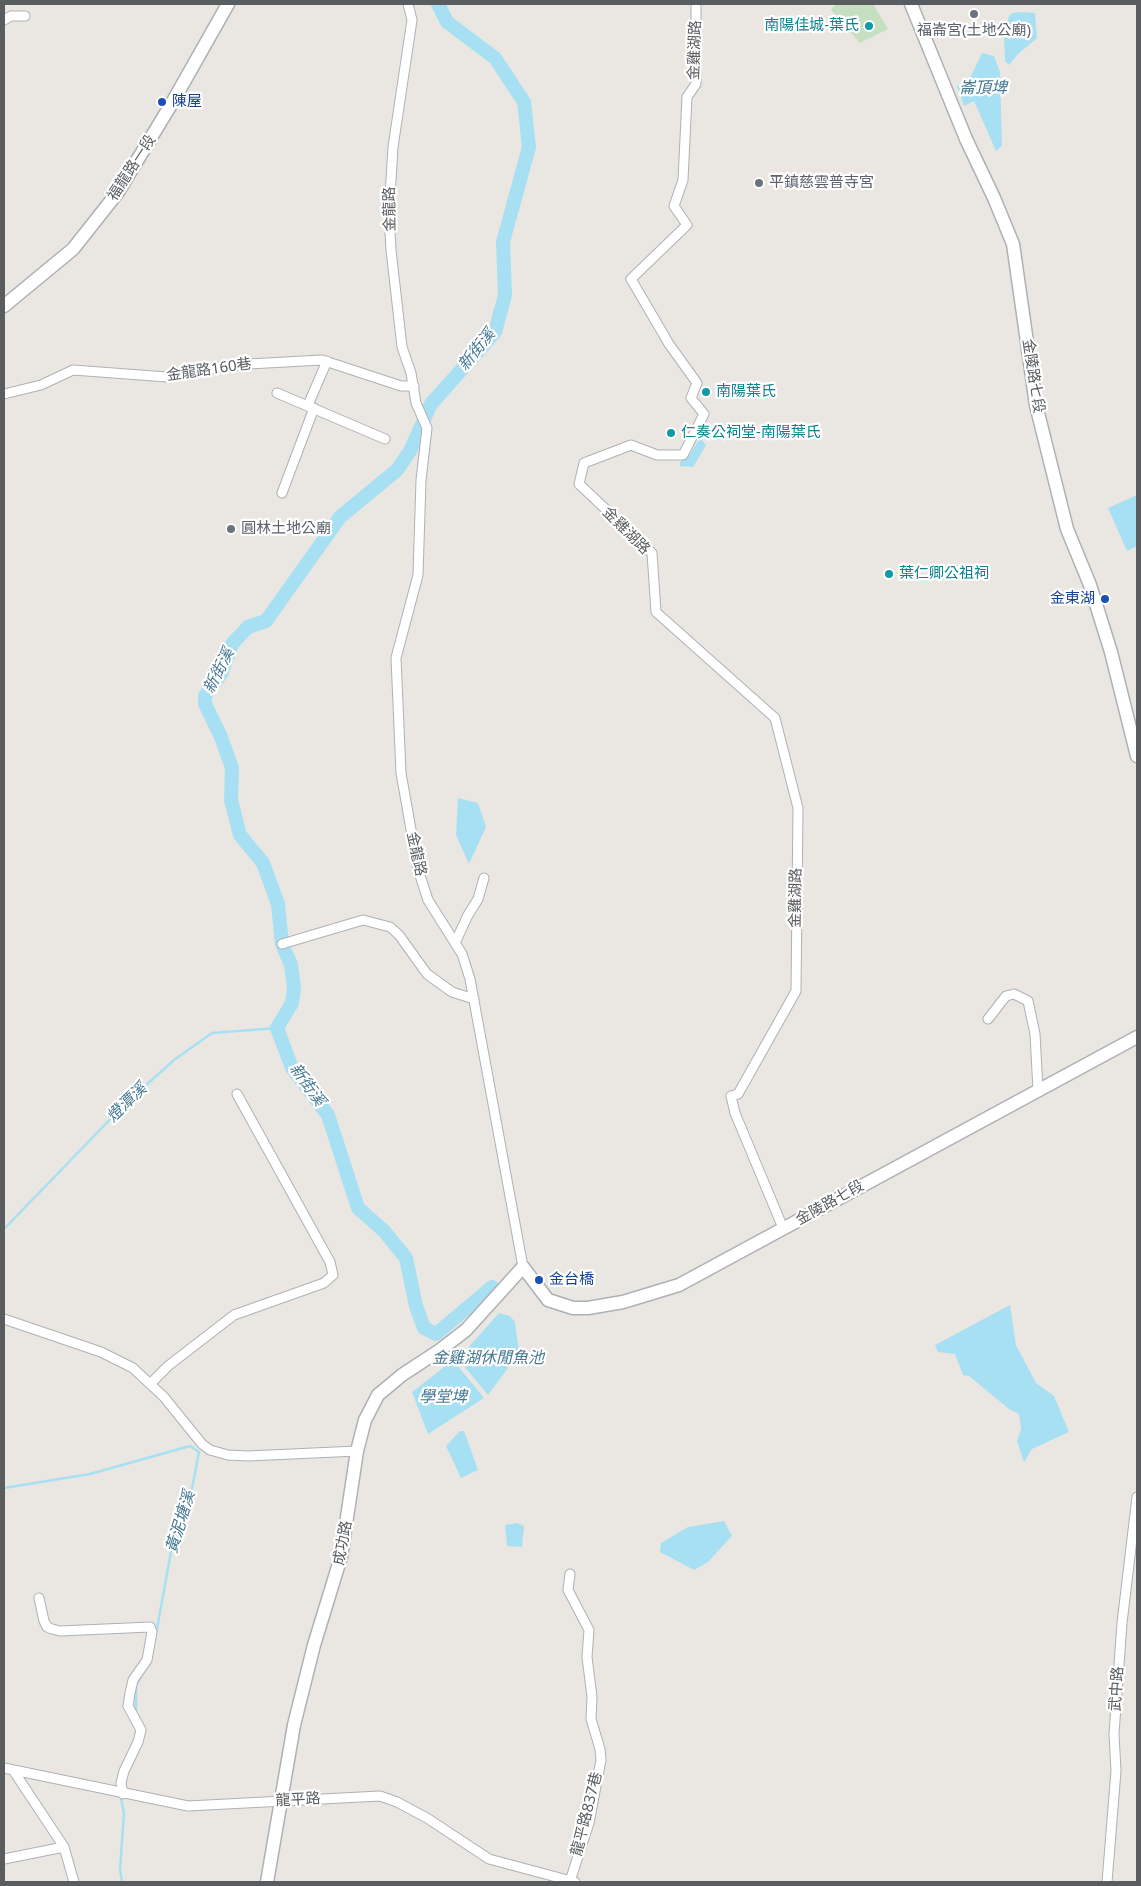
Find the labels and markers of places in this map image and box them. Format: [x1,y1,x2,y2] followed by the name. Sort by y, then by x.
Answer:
[968,8,980,20] marker: 福崙宮(土地公廟)
[764,17,859,35] place label: 南陽佳城-葉氏
[863,20,875,32] marker: 南陽佳城-葉氏
[917,22,1031,40] place label: 福崙宮(土地公廟)
[172,93,202,111] place label: 陳屋
[156,96,168,108] marker: 陳屋
[769,174,874,192] place label: 平鎮慈雲普寺宮
[753,177,765,189] marker: 平鎮慈雲普寺宮
[716,383,776,401] place label: 南陽葉氏
[700,386,712,398] marker: 南陽葉氏
[681,424,821,442] place label: 仁奏公祠堂-南陽葉氏
[665,427,677,439] marker: 仁奏公祠堂-南陽葉氏
[241,520,331,538] place label: 圓林土地公廟
[225,523,237,535] marker: 圓林土地公廟
[899,565,989,583] place label: 葉仁卿公祖祠
[883,568,895,580] marker: 葉仁卿公祖祠
[1050,590,1095,608] place label: 金東湖
[1099,593,1111,605] marker: 金東湖
[549,1271,594,1289] place label: 金台橋
[533,1274,545,1286] marker: 金台橋

